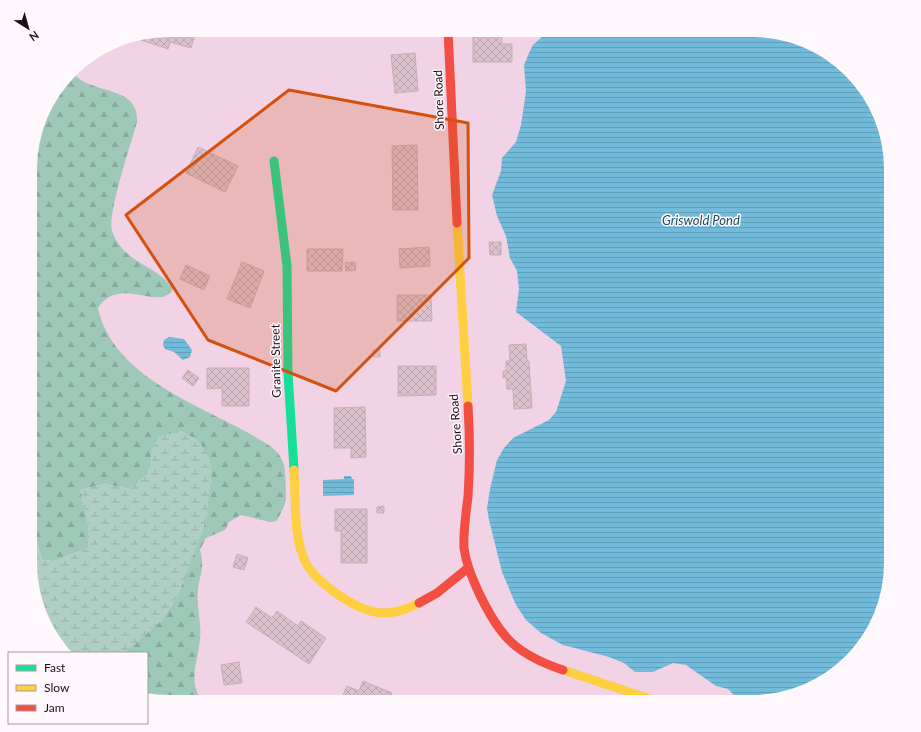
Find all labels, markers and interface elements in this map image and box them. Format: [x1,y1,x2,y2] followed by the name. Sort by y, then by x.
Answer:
[8,8,48,48] north arrow
[27,29,42,44] text: N
[430,70,447,130] street label: Shore Road
[662,212,740,228] water label: Griswold Pond
[267,323,284,398] street label: Granite Street
[446,394,465,455] street label: Shore Road
[8,652,148,724] legend
[44,660,66,675] text: Fast
[44,680,70,695] text: Slow
[44,700,65,715] text: Jam

